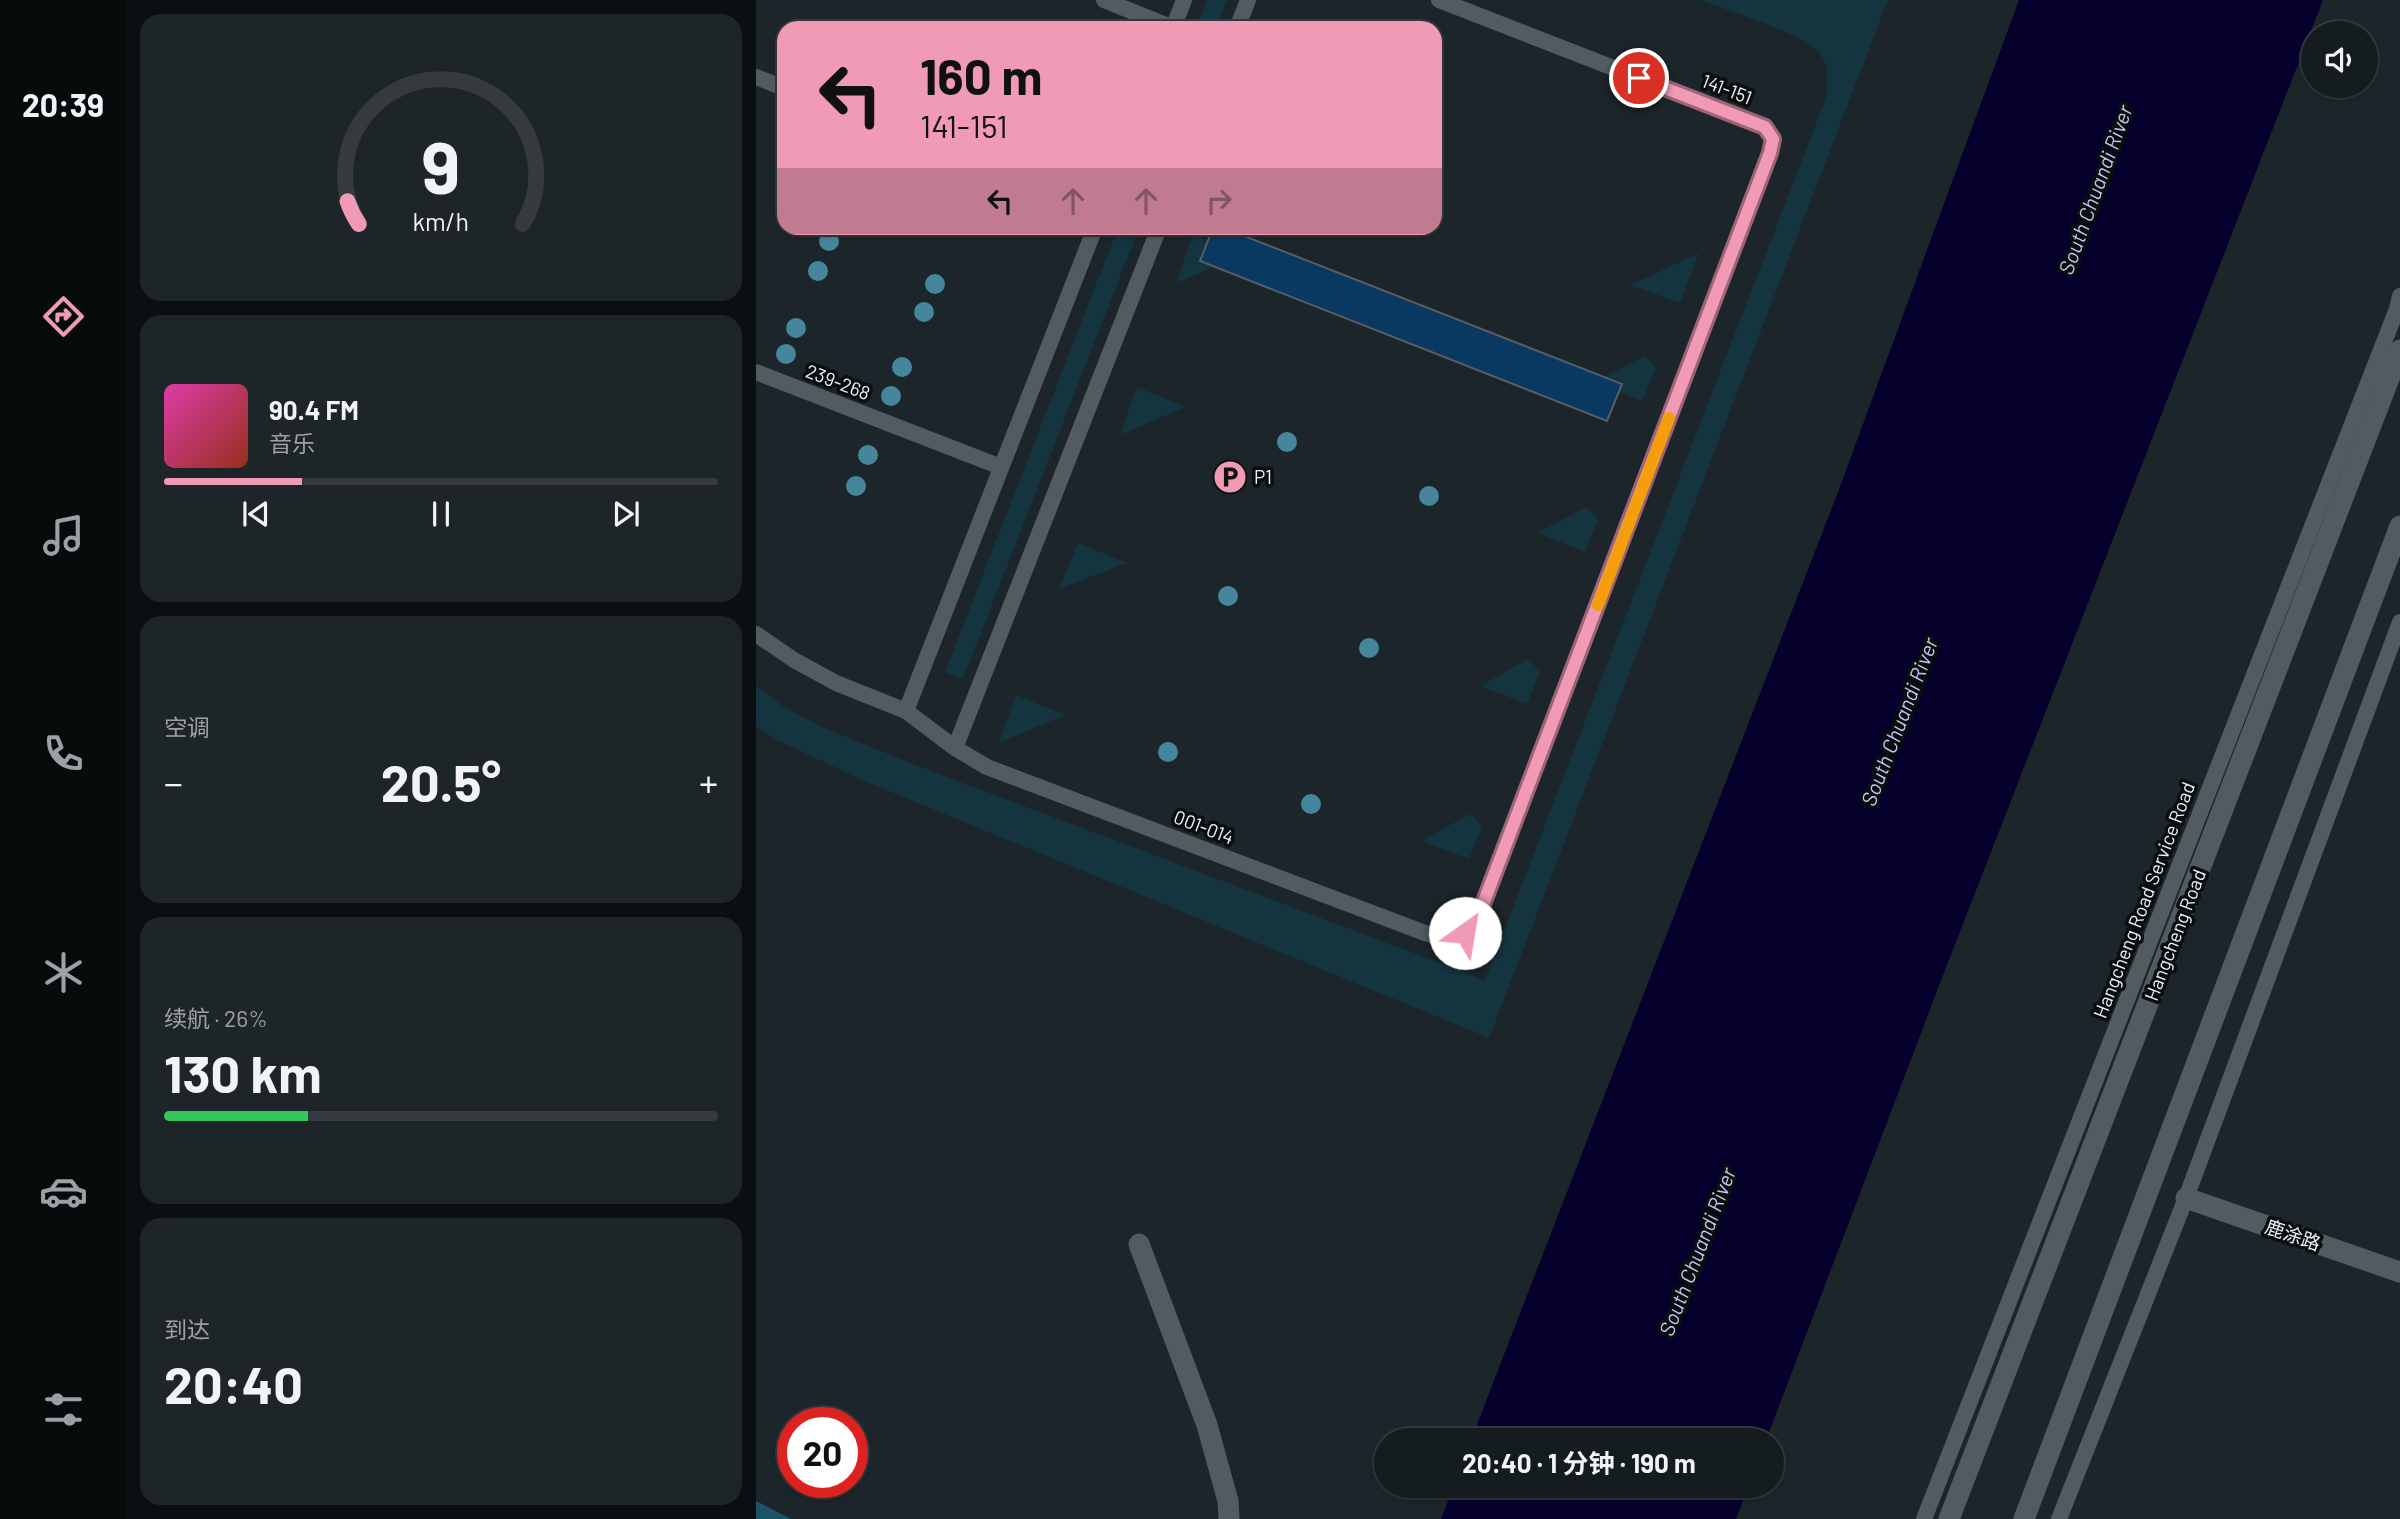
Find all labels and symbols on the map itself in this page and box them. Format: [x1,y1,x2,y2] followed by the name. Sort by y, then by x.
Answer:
[1609,48,1669,108] pin
[1699,68,1756,109] street label: 141-151
[2052,101,2137,278] water label: South Chuandi River
[803,359,874,404] street label: 239-268
[1211,458,1249,496] parking icon: P1
[1254,465,1272,488] place label: P1
[1855,633,1942,809] water label: South Chuandi River
[2088,779,2200,1021] street label: Hangcheng Road Service Road
[1171,805,1237,848] street label: 001-014
[2139,866,2211,1004] street label: Hangcheng Road
[1428,896,1502,970] position arrow
[1653,1163,1740,1339] water label: South Chuandi River
[2262,1214,2324,1255] street label: 鹿涂路
[777,1407,868,1498] speed limit sign: 20

